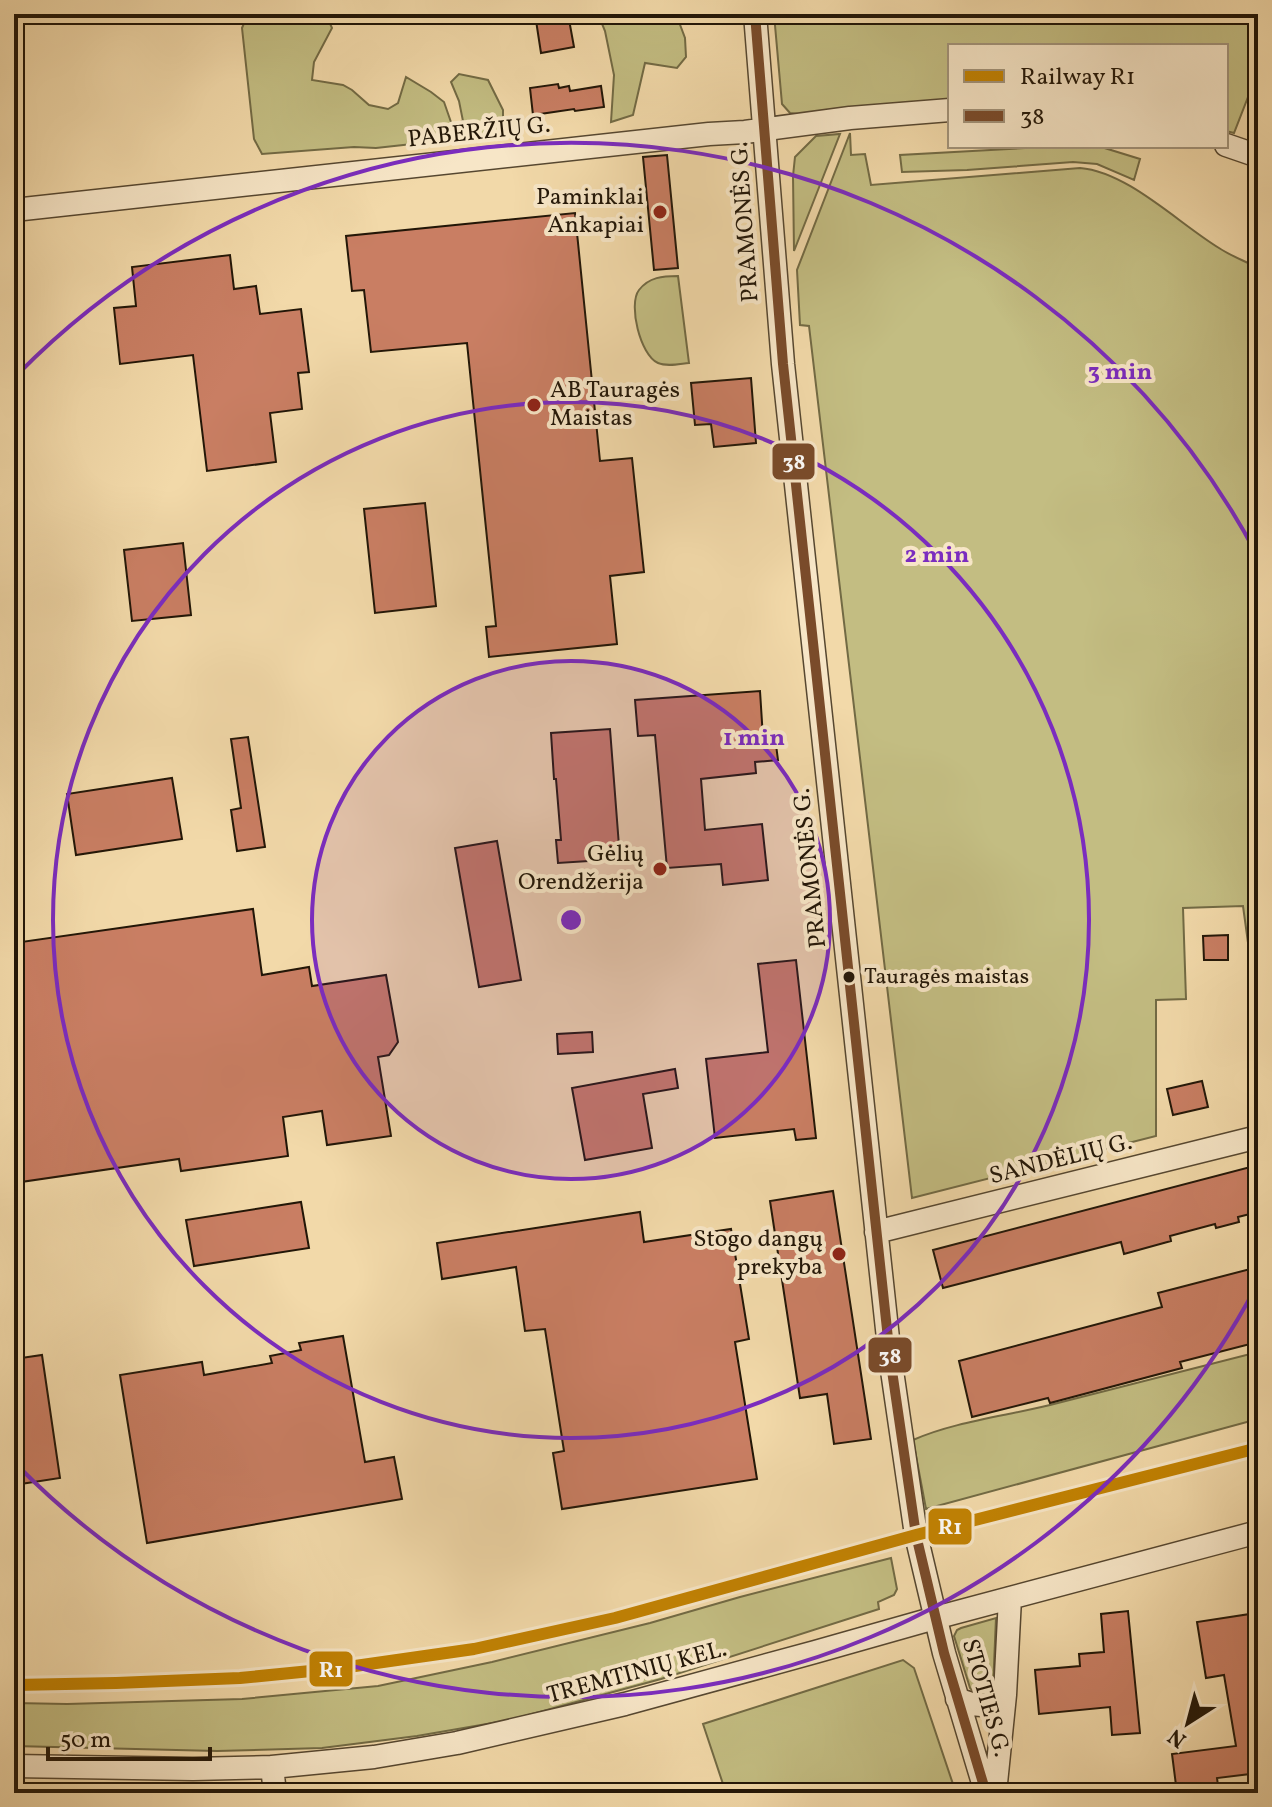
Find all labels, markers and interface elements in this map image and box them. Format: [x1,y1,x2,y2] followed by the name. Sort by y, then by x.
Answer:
[948,44,1228,148] legend
[1020,61,1135,95] text: Railway R1
[1020,101,1045,135] text: 38
[406,109,552,157] street label: PABERŽIŲ G.
[723,141,769,303] street label: PRAMONĖS G.
[536,181,644,243] place label: Paminklai Ankapiai
[651,203,669,221] marker: Paminklai Ankapiai
[1088,356,1152,390] text: 3 min
[550,374,680,436] place label: AB Tauragės Maistas
[525,396,543,414] marker: AB Tauragės Maistas
[771,442,816,481] line badge: 38
[782,448,806,479] text: 38
[905,539,970,573] text: 2 min
[723,722,785,756] text: 1 min
[786,786,836,950] street label: PRAMONĖS G.
[518,838,644,900] place label: Gėlių Orendžerija
[651,860,669,878] marker: Gėlių Orendžerija
[557,906,585,934] centre of rings
[864,962,1029,993] place label: Tauragės maistas
[841,969,857,985] marker: Tauragės maistas
[986,1126,1136,1194] street label: SANDĖLIŲ G.
[693,1223,823,1285] place label: Stogo dangų prekyba
[830,1245,848,1263] marker: Stogo dangų prekyba
[867,1336,913,1374] line badge: 38
[878,1342,902,1373] text: 38
[927,1507,973,1546] line badge: R1
[938,1513,962,1544] text: R1
[543,1633,731,1713] street label: TREMTINIŲ KEL.
[952,1635,1018,1761] street label: STOTIES G.
[308,1650,354,1688] line badge: R1
[319,1656,343,1687] text: R1
[1148,1683,1228,1763] north arrow
[48,1711,210,1761] scale bar
[1162,1720,1193,1754] text: N
[60,1724,112,1758] text: 50 m

